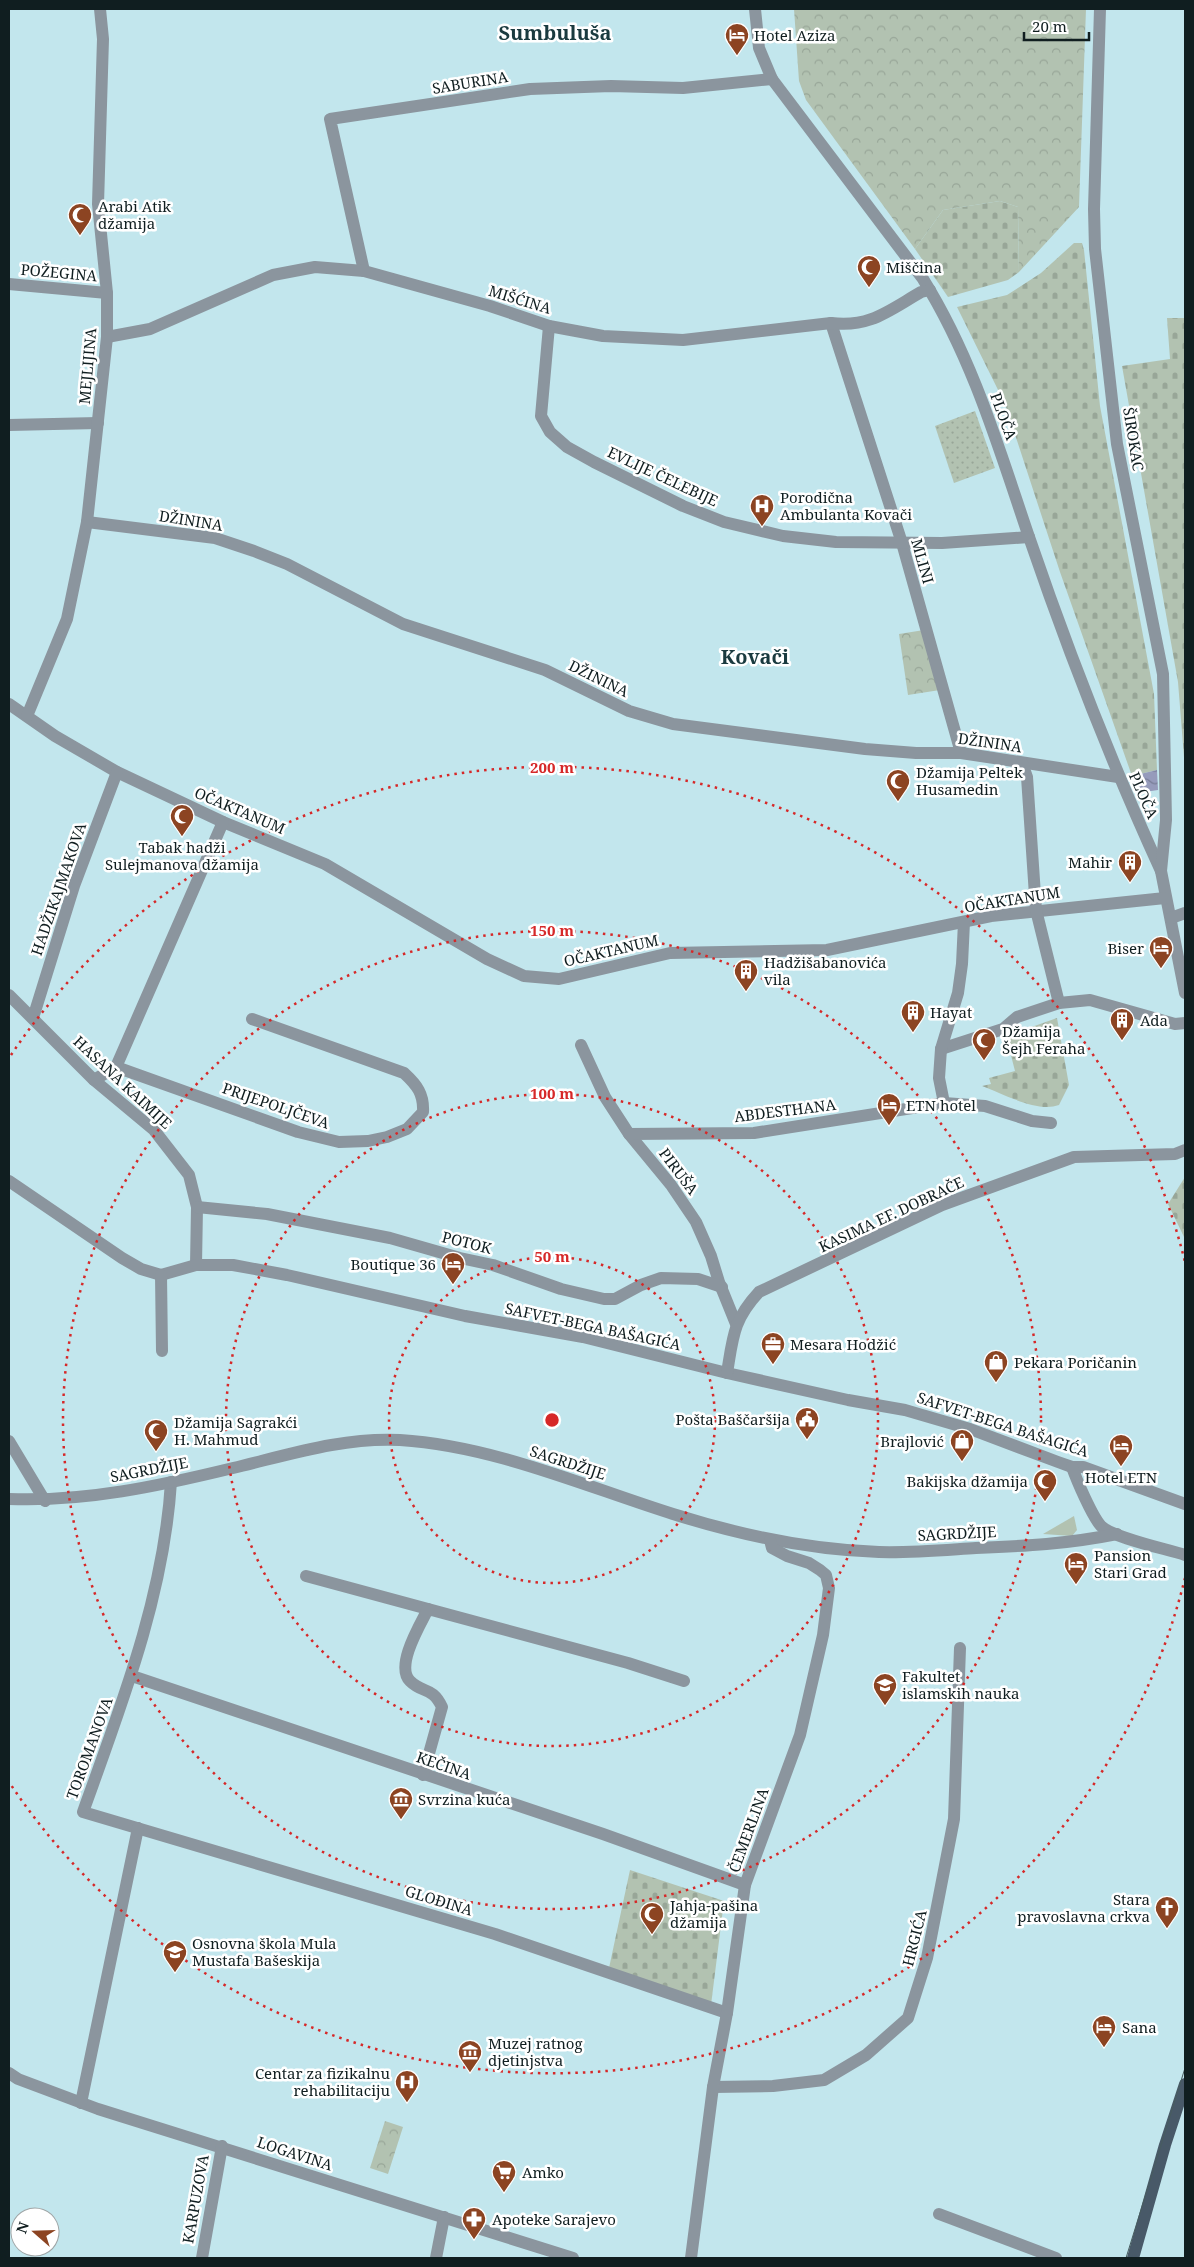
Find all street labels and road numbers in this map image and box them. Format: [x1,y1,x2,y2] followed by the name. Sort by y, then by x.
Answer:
[431,66,510,98] street label: SABURINA
[20,259,98,285] street label: POŽEGINA
[486,280,554,318] street label: MIŠĆINA
[74,327,100,405] street label: MEJLIJINA
[986,389,1022,443] street label: PLOČA
[1119,406,1149,472] street label: ŠIROKAC
[604,442,722,510] street label: EVLIJE ČELEBIJE
[158,505,225,535] street label: DŽININA
[907,536,939,586] street label: MLINI
[566,655,633,701] street label: DŽININA
[957,728,1024,756] street label: DŽININA
[1125,768,1163,822] street label: PLOČA
[192,782,288,838] street label: OČAKTANUM
[26,819,90,958] street label: HADŽIKAJMAKOVA
[963,882,1061,916] street label: OČAKTANUM
[562,929,660,971] street label: OČAKTANUM
[69,1031,177,1133] street label: HASANA KAIMIJE
[220,1077,332,1133] street label: PRIJEPOLJČEVA
[733,1094,837,1126] street label: ABDESTHANA
[655,1144,703,1199] street label: PIRUŠA
[815,1172,967,1256] street label: KASIMA EF. DOBRAČE
[440,1226,494,1258] street label: POTOK
[503,1298,683,1354] street label: SAFVET-BEGA BAŠAGIĆA
[915,1387,1092,1461] street label: SAFVET-BEGA BAŠAGIĆA
[527,1440,609,1484] street label: SAGRDŽIJE
[108,1452,190,1486] street label: SAGRDŽIJE
[917,1521,997,1545] street label: SAGRDŽIJE
[61,1694,117,1802] street label: TOROMANOVA
[414,1746,474,1784] street label: KEČINA
[723,1785,773,1875] street label: ČEMERLINA
[403,1880,476,1920] street label: GLOĐINA
[897,1907,931,1968] street label: HRGIĆA
[255,2131,336,2175] street label: LOGAVINA
[177,2153,213,2245] street label: KARPUZOVA

